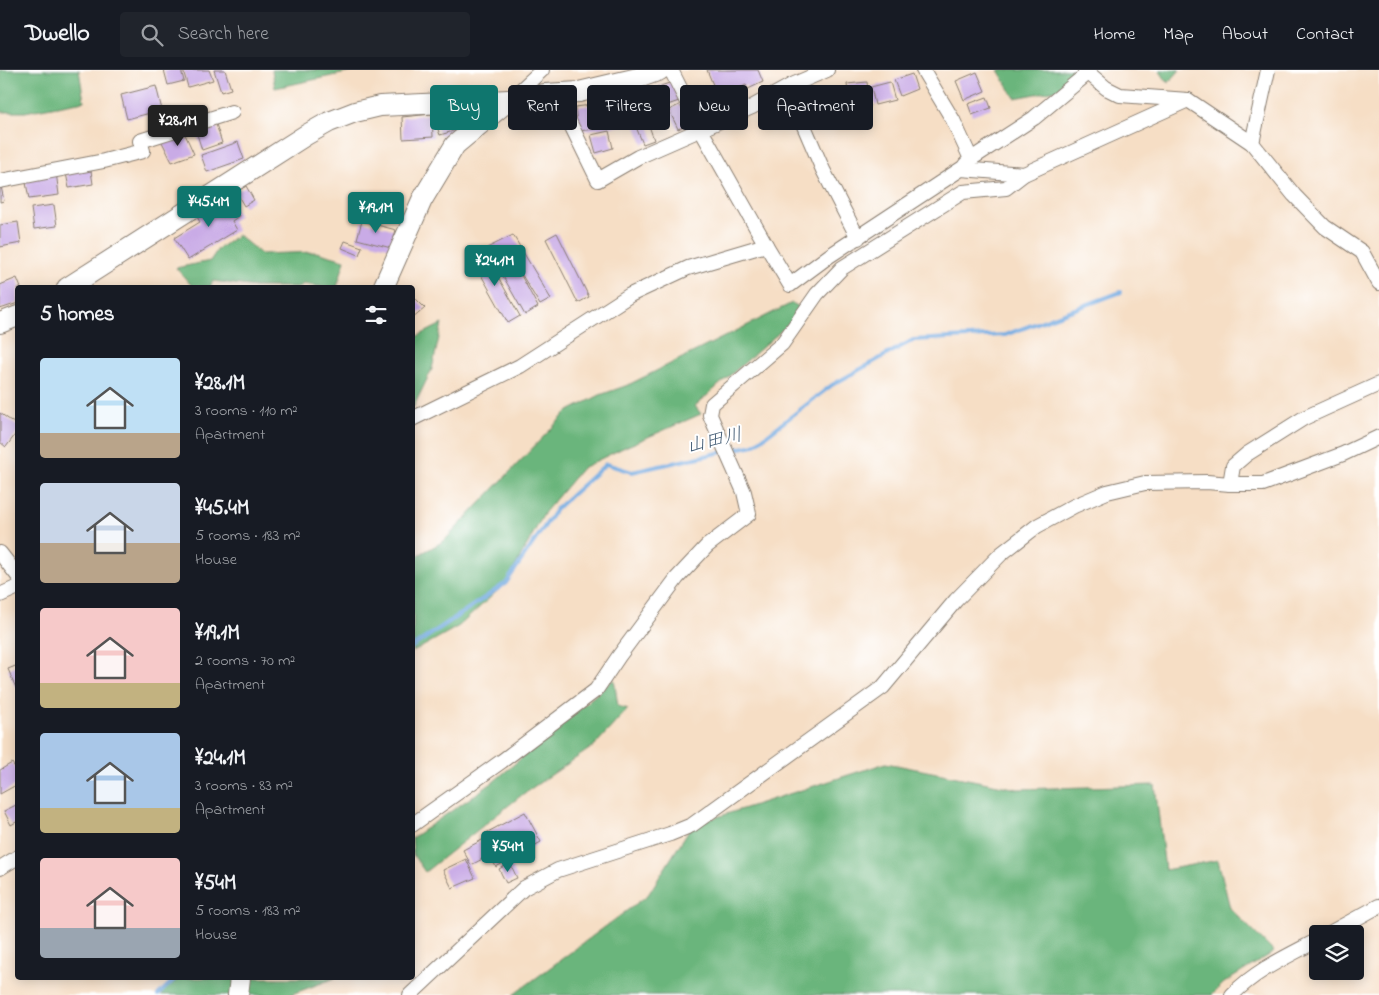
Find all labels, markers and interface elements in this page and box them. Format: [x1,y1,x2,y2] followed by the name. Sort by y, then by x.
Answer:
[120,12,470,57] search box
[25,17,90,52] text: Dwello
[138,21,166,49] icon: search
[178,21,269,48] text: Search here
[1094,22,1135,48] text: Home
[1163,22,1194,48] text: Map
[1222,22,1268,48] text: About
[1296,22,1354,48] text: Contact
[430,85,498,130] chip: Buy
[508,85,577,130] chip: Rent
[587,85,670,130] chip: Filters
[680,85,748,130] chip: New
[758,85,873,130] chip: Apartment
[137,104,219,147] pin: ¥28.1M
[159,109,197,133] text: ¥28.1M
[168,186,250,228] pin: ¥45.4M
[188,190,230,214] text: ¥45.4M
[335,191,417,234] pin: ¥19.1M
[359,196,393,220] text: ¥19.1M
[454,244,536,287] pin: ¥24.1M
[476,249,514,273] text: ¥24.1M
[40,300,115,330] text: 5 homes
[362,301,390,329] icon: filters
[195,369,245,399] text: ¥28.1M
[80,378,140,438] icon: home
[195,399,297,423] text: 3 rooms · 110 m²
[684,422,745,461] water label: 山田川
[195,423,265,447] text: Apartment
[195,494,250,524] text: ¥45.4M
[80,503,140,563] icon: home
[195,524,301,548] text: 5 rooms · 183 m²
[195,548,237,572] text: House
[195,619,240,649] text: ¥19.1M
[80,628,140,688] icon: home
[195,649,295,673] text: 2 rooms · 70 m²
[195,673,265,697] text: Apartment
[195,744,246,774] text: ¥24.1M
[80,753,140,813] icon: home
[195,774,293,798] text: 3 rooms · 83 m²
[195,798,265,822] text: Apartment
[478,830,538,873] pin: ¥54M
[492,835,524,859] text: ¥54M
[195,869,237,899] text: ¥54M
[80,878,140,938] icon: home
[195,899,301,923] text: 5 rooms · 183 m²
[195,923,237,947] text: House
[1309,925,1364,980] map controls
[1309,925,1364,980] button: layers

